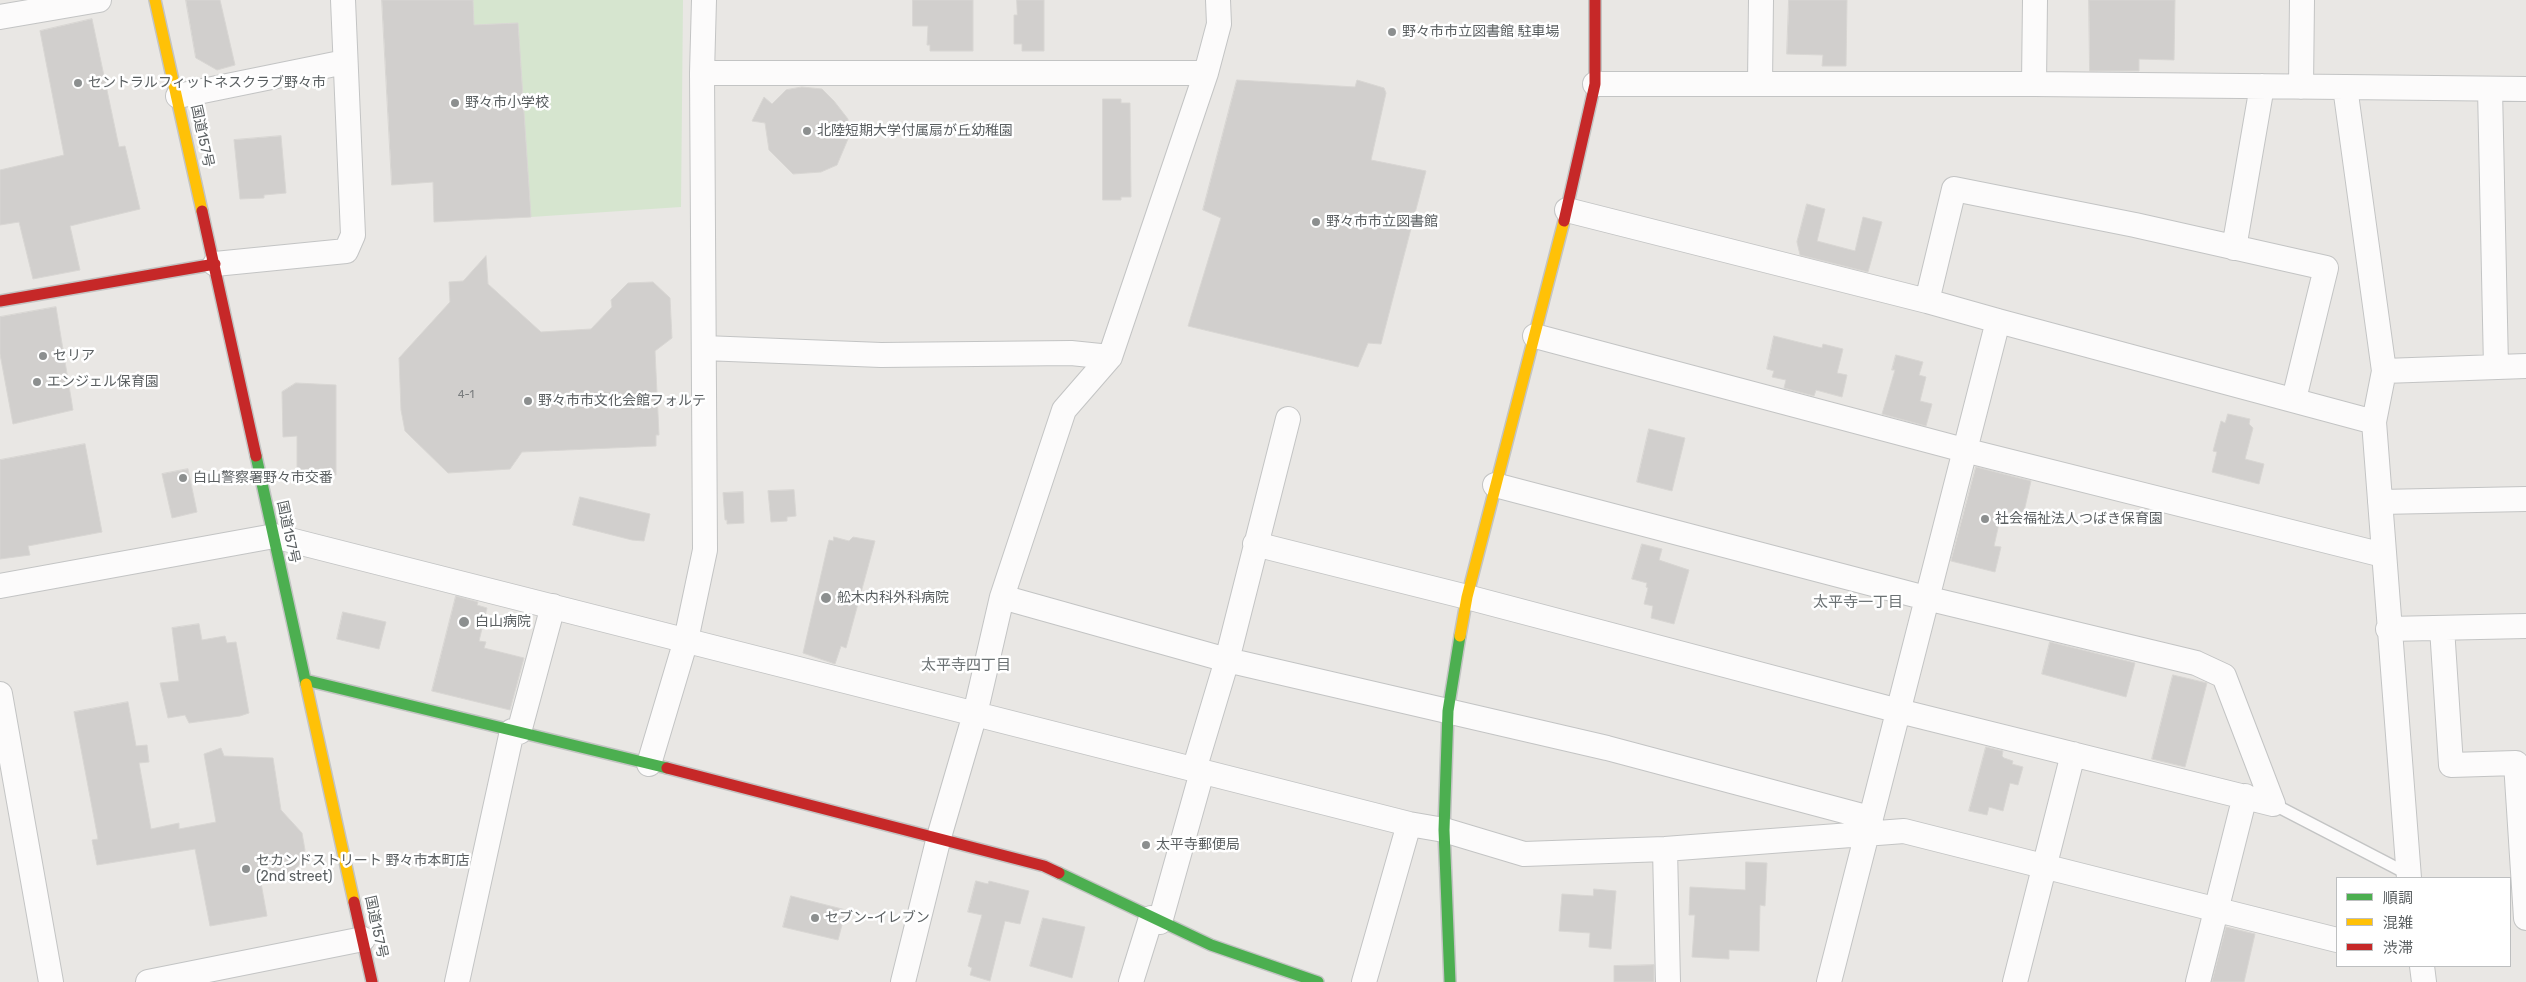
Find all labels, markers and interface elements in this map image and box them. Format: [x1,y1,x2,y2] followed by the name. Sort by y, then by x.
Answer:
[1402,24,1559,40] place label: 野々市市立図書館 駐車場
[1386,26,1398,38] marker: 野々市市立図書館 駐車場
[88,75,326,91] place label: セントラルフィットネスクラブ野々市
[72,77,84,89] marker: セントラルフィットネスクラブ野々市
[465,95,549,111] place label: 野々市小学校
[449,97,461,109] marker: 野々市小学校
[187,103,217,169] street label: 国道157号
[817,123,1013,139] place label: 北陸短期大学付属扇が丘幼稚園
[801,125,813,137] marker: 北陸短期大学付属扇が丘幼稚園
[1326,214,1438,230] place label: 野々市市立図書館
[1310,216,1322,228] marker: 野々市市立図書館
[53,348,95,364] place label: セリア
[37,350,49,362] marker: セリア
[47,374,159,390] place label: エンジェル保育園
[31,376,43,388] marker: エンジェル保育園
[458,388,474,402] house number: 4-1
[538,393,706,409] place label: 野々市市文化会館フォルテ
[522,395,534,407] marker: 野々市市文化会館フォルテ
[193,470,333,486] place label: 白山警察署野々市交番
[177,472,189,484] marker: 白山警察署野々市交番
[273,499,303,565] street label: 国道157号
[1995,511,2163,527] place label: 社会福祉法人つばき保育園
[1979,513,1991,525] marker: 社会福祉法人つばき保育園
[837,590,949,606] place label: 舩木内科外科病院
[819,591,833,605] marker: 舩木内科外科病院
[1813,594,1903,612] district label: 太平寺一丁目
[475,614,531,630] place label: 白山病院
[457,615,471,629] marker: 白山病院
[921,657,1011,675] district label: 太平寺四丁目
[1156,837,1240,853] place label: 太平寺郵便局
[1140,839,1152,851] marker: 太平寺郵便局
[256,853,469,886] place label: セカンドストリート 野々市本町店 (2nd street)
[240,863,252,875] marker: セカンドストリート 野々市本町店 (2nd street)
[2336,877,2511,967] legend
[2383,889,2413,907] text: 順調
[361,894,391,960] street label: 国道157号
[825,910,930,926] place label: セブン-イレブン
[809,912,821,924] marker: セブン-イレブン
[2383,914,2413,932] text: 混雑
[2383,939,2413,957] text: 渋滞

